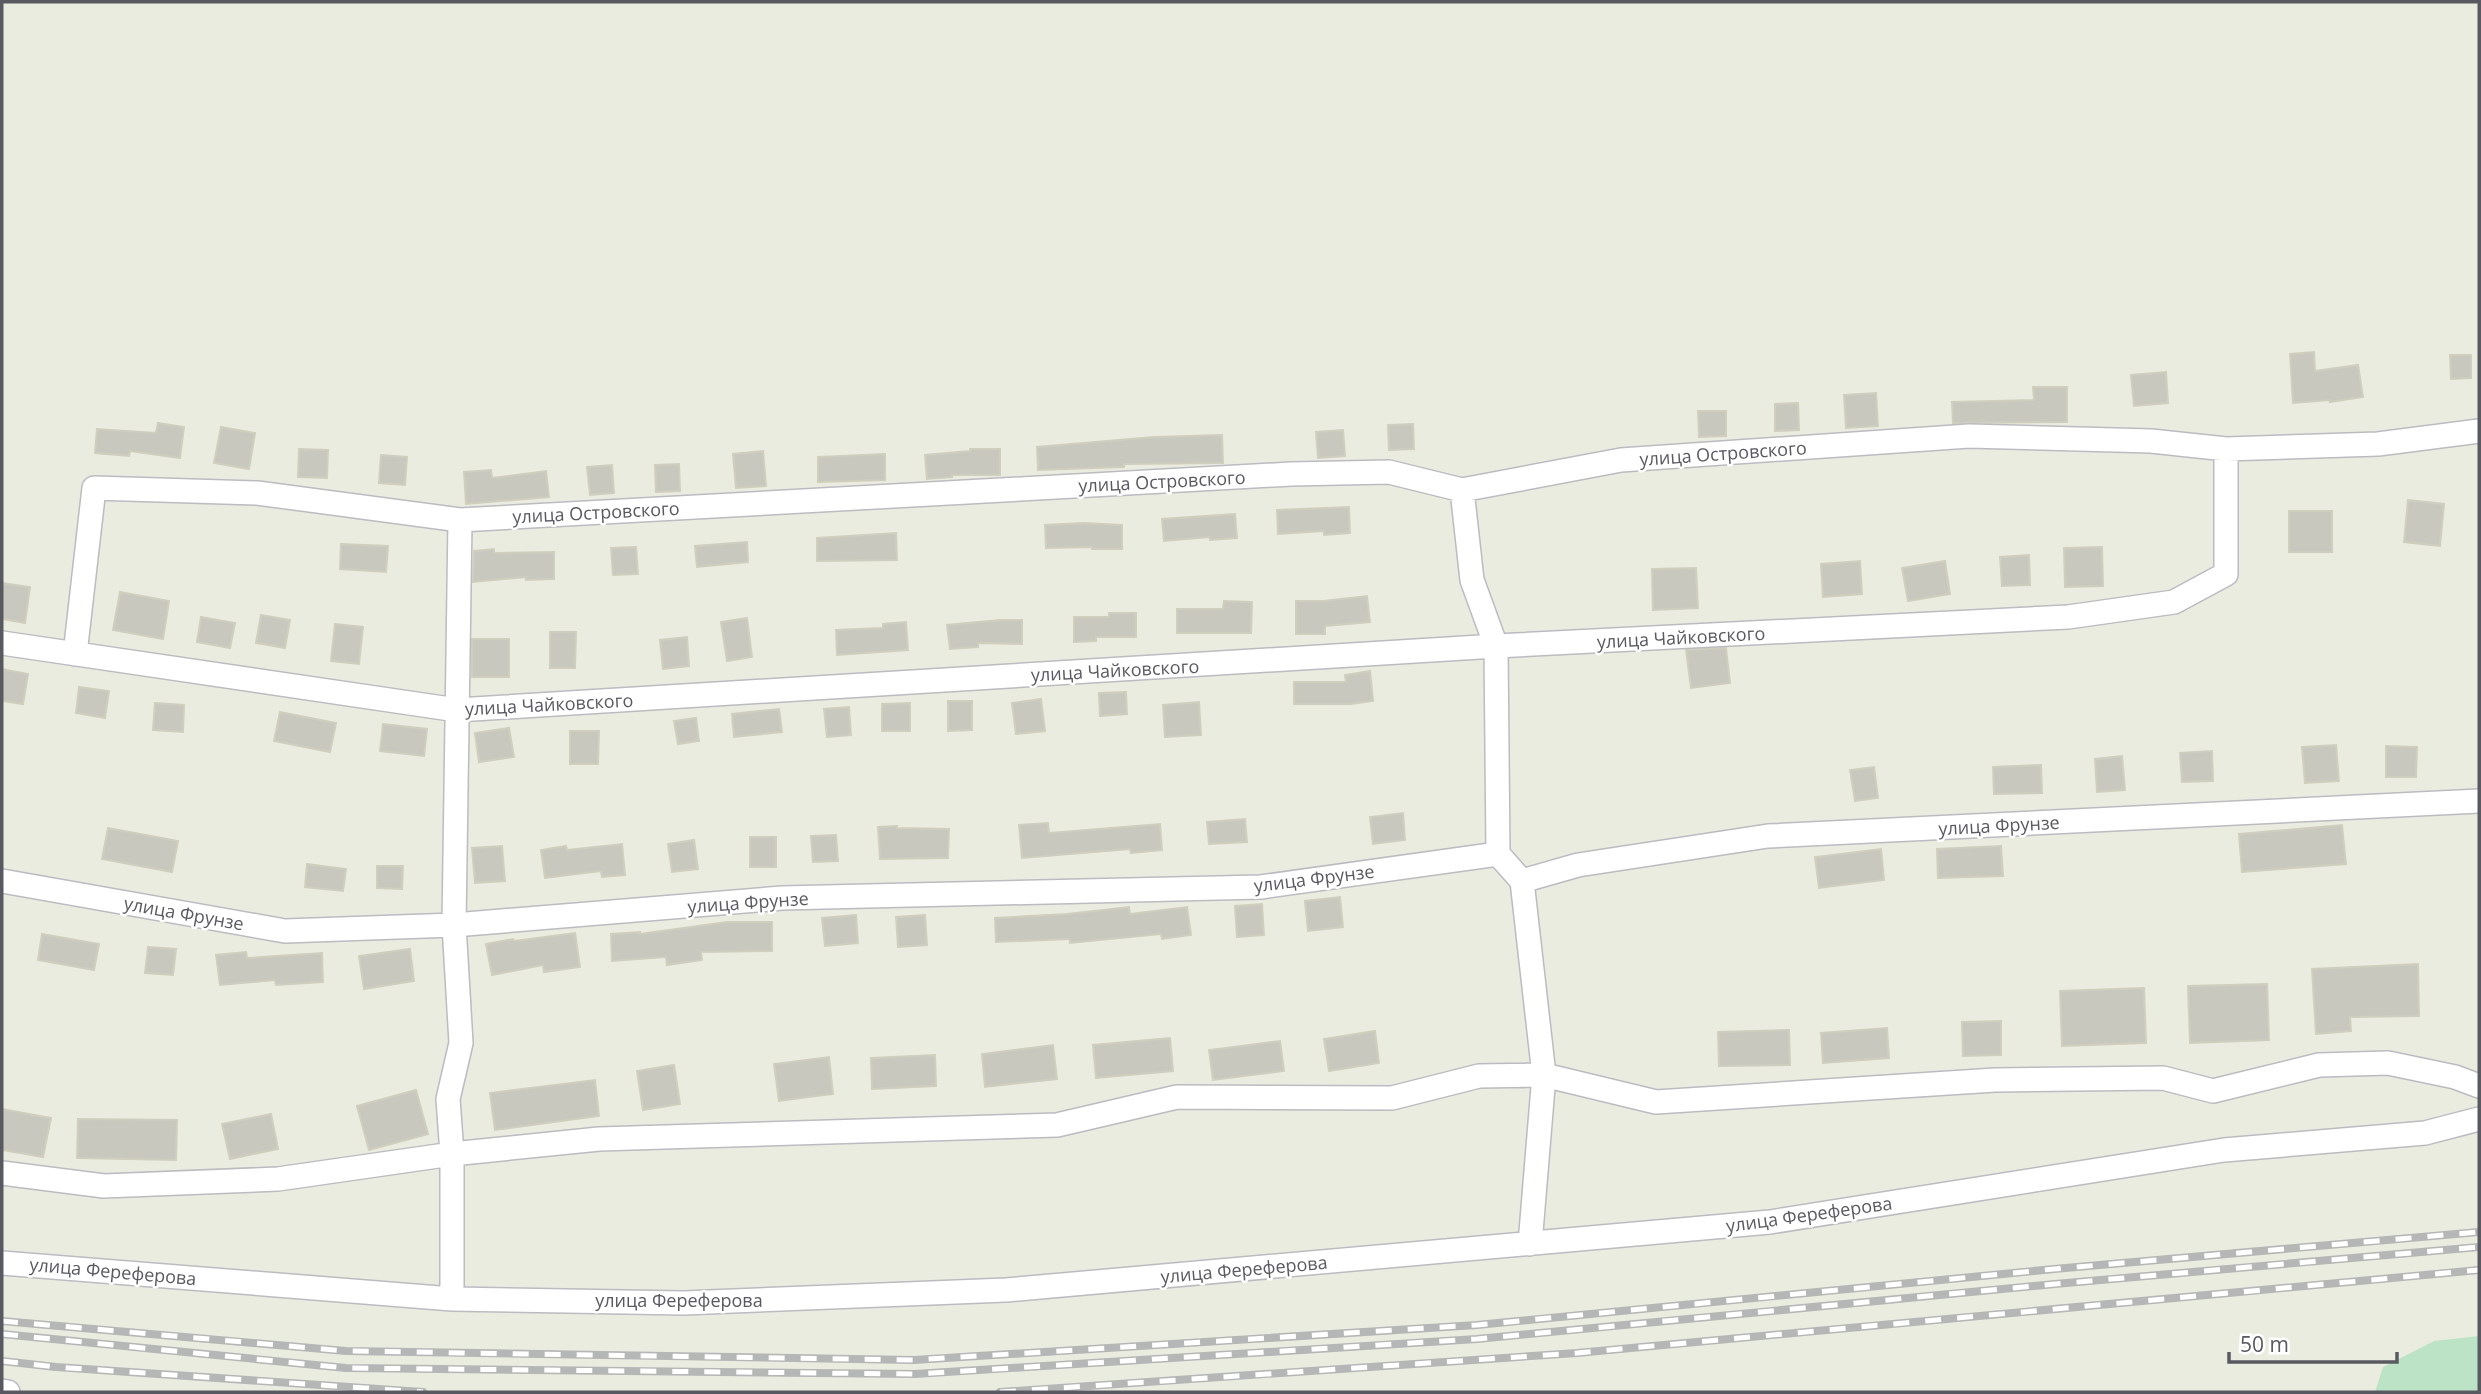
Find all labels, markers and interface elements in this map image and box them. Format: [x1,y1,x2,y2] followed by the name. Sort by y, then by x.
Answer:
[1639,435,1807,471] street label: улица Островского
[1078,465,1246,497] street label: улица Островского
[512,496,680,528] street label: улица Островского
[1596,621,1766,653] street label: улица Чайковского
[1030,654,1200,686] street label: улица Чайковского
[464,688,634,720] street label: улица Чайковского
[1938,810,2060,840] street label: улица Фрунзе
[1252,859,1376,897] street label: улица Фрунзе
[687,886,809,918] street label: улица Фрунзе
[122,891,246,935] street label: улица Фрунзе
[1724,1190,1894,1238] street label: улица Фереферова
[1160,1250,1328,1288] street label: улица Фереферова
[29,1252,197,1290] street label: улица Фереферова
[595,1288,763,1312] street label: улица Фереферова
[2229,1320,2397,1364] scale bar
[2240,1330,2289,1358] text: 50 m

